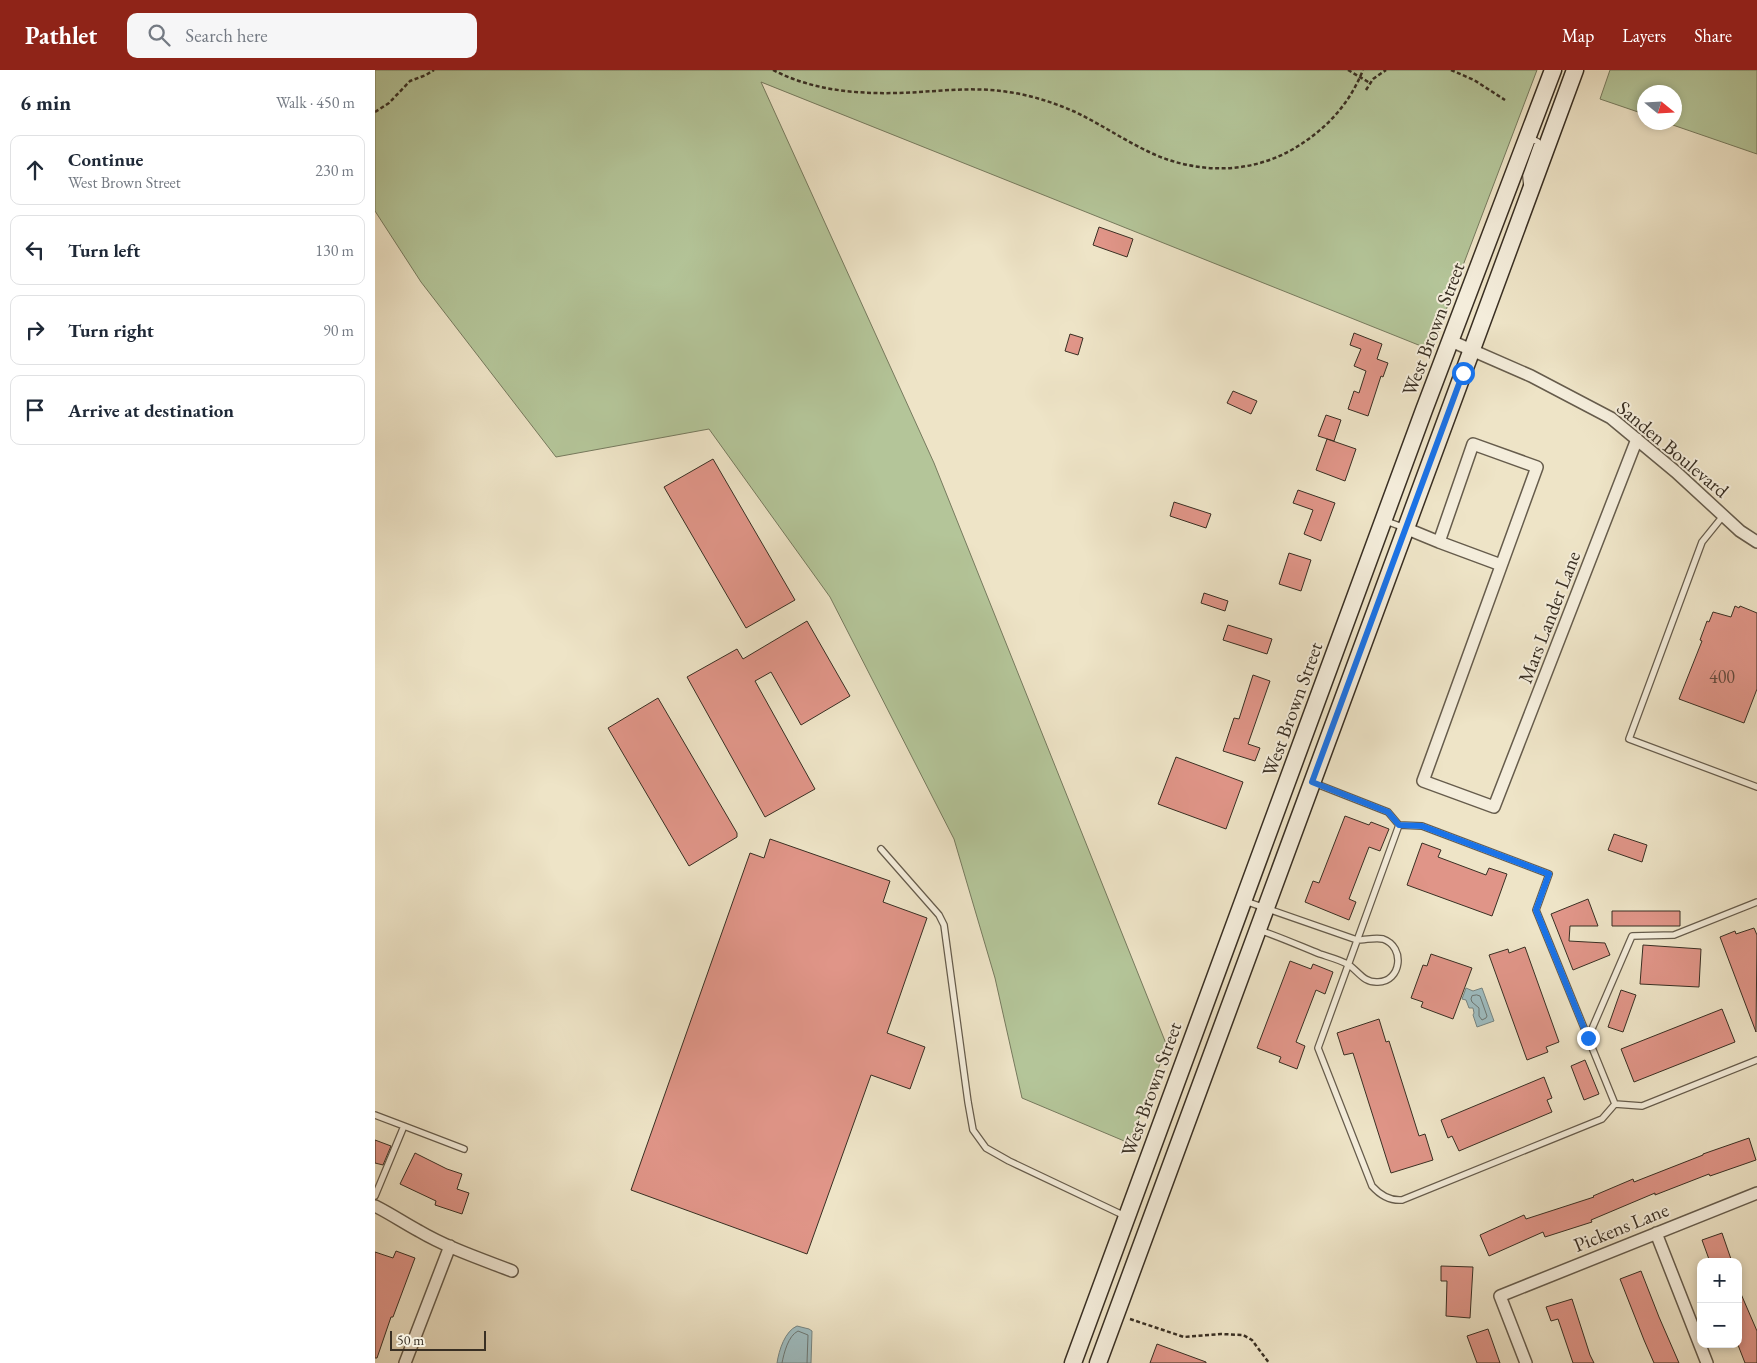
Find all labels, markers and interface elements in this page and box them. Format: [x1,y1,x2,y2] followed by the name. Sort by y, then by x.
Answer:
[127,13,477,58] search box
[25,20,97,51] text: Pathlet
[145,21,173,49] icon: search
[185,23,268,48] text: Search here
[1562,24,1594,47] text: Map
[1622,24,1666,47] text: Layers
[1694,24,1732,47] text: Share
[1637,85,1682,130] north arrow
[20,89,71,116] text: 6 min
[276,92,355,113] text: Walk · 450 m
[68,147,143,172] text: Continue
[21,156,49,184] icon: ahead
[315,160,354,181] text: 230 m
[68,172,181,193] text: West Brown Street
[21,236,49,264] icon: left
[68,238,140,263] text: Turn left
[315,240,354,261] text: 130 m
[1396,258,1471,400] street label: West Brown Street
[21,316,49,344] icon: right
[68,318,154,343] text: Turn right
[323,320,354,341] text: 90 m
[1452,362,1475,385] route start
[1612,395,1735,504] street label: Sanden Boulevard
[21,396,49,424] icon: arrive
[68,398,234,423] text: Arrive at destination
[1512,547,1586,687] street label: Mars Lander Lane
[1256,638,1329,780] street label: West Brown Street
[1709,665,1735,688] house number: 400
[1115,1018,1188,1160] street label: West Brown Street
[1577,1027,1600,1050] route end
[1570,1196,1673,1258] street label: Pickens Lane
[1697,1258,1742,1348] map controls
[1697,1258,1742,1303] button: +
[1697,1303,1742,1348] button: −
[390,1328,486,1351] scale bar
[397,1331,424,1349] text: 50 m

